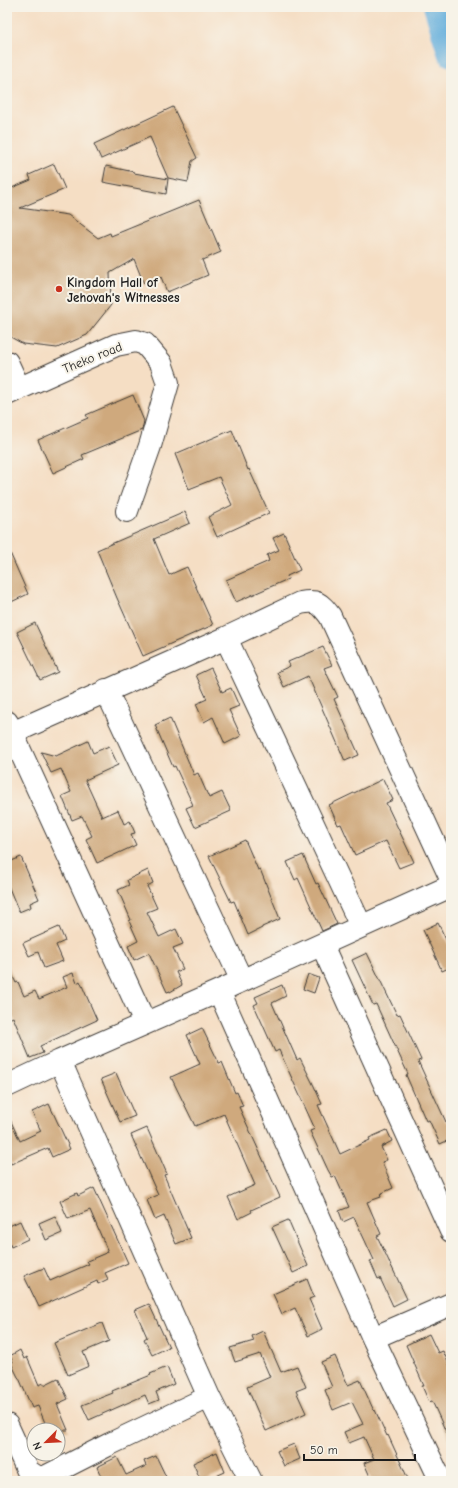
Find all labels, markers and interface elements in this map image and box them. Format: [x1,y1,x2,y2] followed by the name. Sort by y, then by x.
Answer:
[67,275,180,305] place label: Kingdom Hall of Jehovah's Witnesses
[54,284,64,294] marker: Kingdom Hall of Jehovah's Witnesses
[60,339,124,376] street label: Theko road
[26,1422,66,1462] north arrow
[304,1436,415,1462] scale bar
[30,1440,45,1452] text: N
[310,1443,338,1457] text: 50 m

